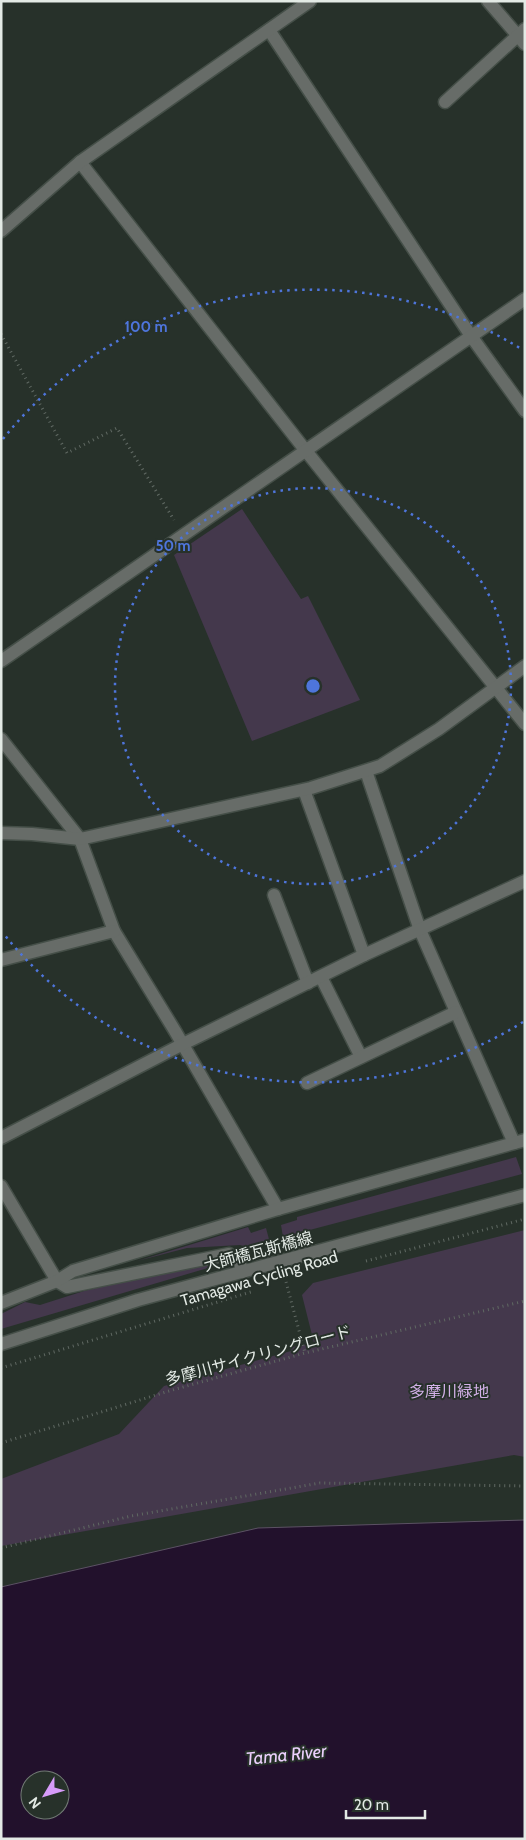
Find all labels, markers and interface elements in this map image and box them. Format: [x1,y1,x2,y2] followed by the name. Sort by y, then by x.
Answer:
[124,318,168,336] text: 100 m
[155,537,191,555] text: 50 m
[304,677,322,695] centre of rings
[202,1228,315,1275] street label: 大師橋瓦斯橋線
[178,1247,340,1310] street label: Tamagawa Cycling Road
[163,1322,353,1389] street label: 多摩川サイクリングロード
[409,1382,489,1401] park label: 多摩川緑地
[245,1740,329,1770] water label: Tama River
[20,1770,70,1820] north arrow
[346,1788,425,1820] scale bar
[25,1794,45,1812] text: N
[354,1796,389,1814] text: 20 m

